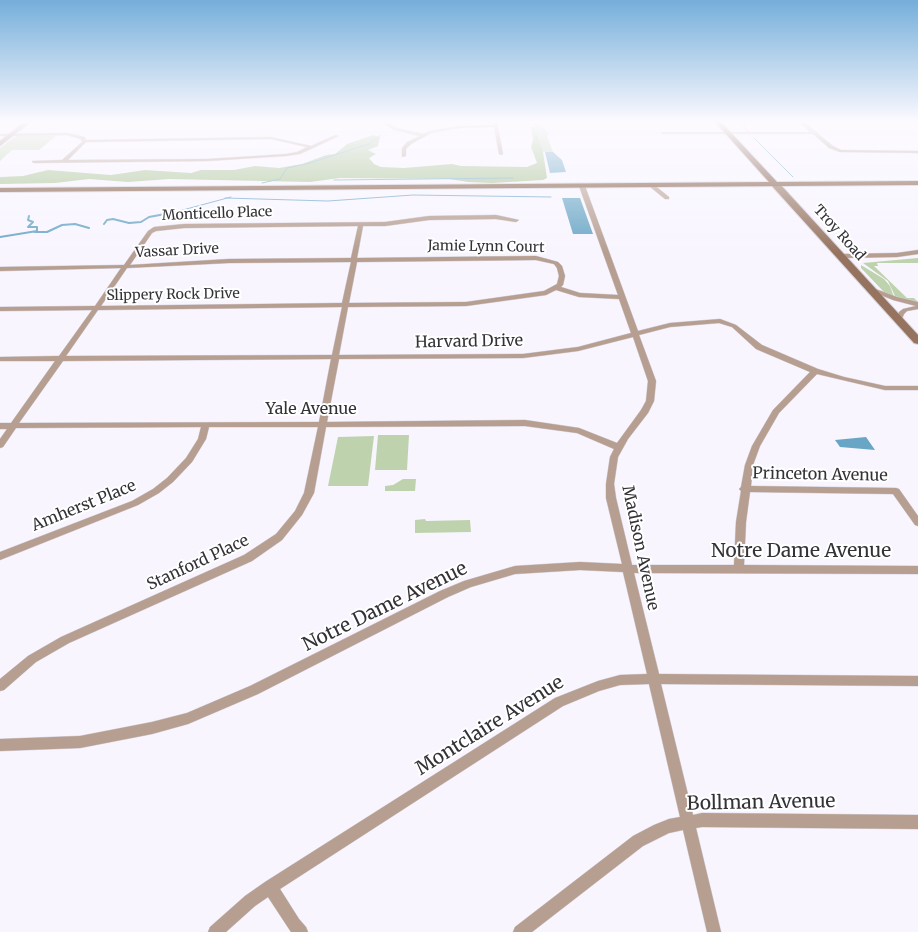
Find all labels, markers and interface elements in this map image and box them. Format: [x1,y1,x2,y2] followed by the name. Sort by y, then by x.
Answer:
[810,202,868,264] street label: Troy Road
[162,204,272,224] street label: Monticello Place
[427,238,545,256] street label: Jamie Lynn Court
[135,240,219,262] street label: Vassar Drive
[106,285,240,305] street label: Slippery Rock Drive
[415,331,523,353] street label: Harvard Drive
[265,399,357,419] street label: Yale Avenue
[752,464,888,486] street label: Princeton Avenue
[29,476,139,536] street label: Amherst Place
[617,484,663,612] street label: Madison Avenue
[144,531,252,595] street label: Stanford Place
[711,541,891,563] street label: Notre Dame Avenue
[299,557,471,657] street label: Notre Dame Avenue
[412,671,568,781] street label: Montclaire Avenue
[686,790,836,816] street label: Bollman Avenue

